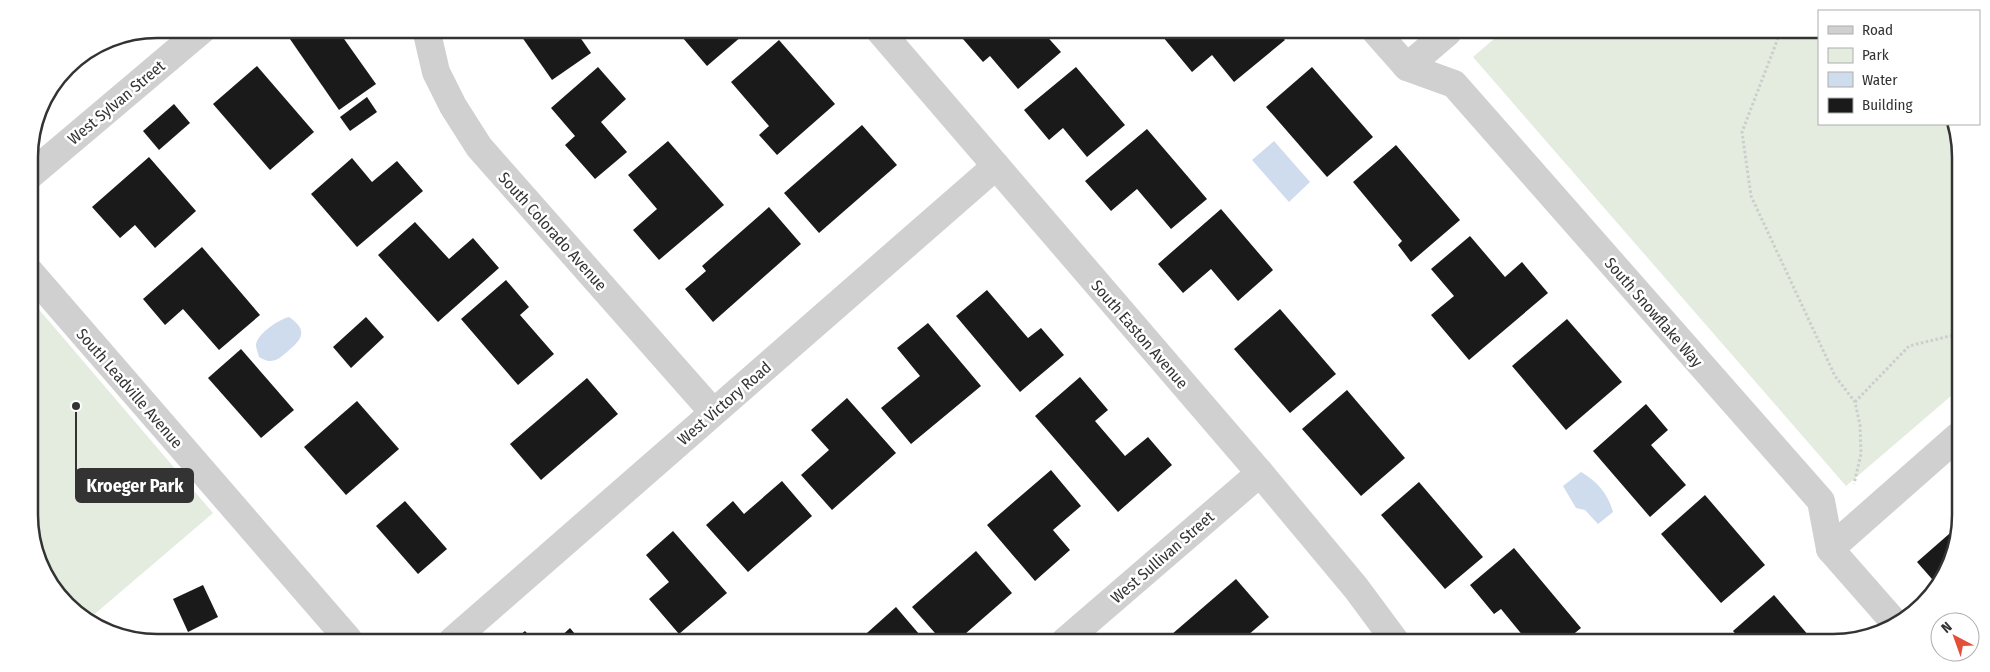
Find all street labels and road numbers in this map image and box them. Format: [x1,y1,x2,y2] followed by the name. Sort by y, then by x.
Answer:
[64,56,169,148] street label: West Sylvan Street
[494,168,611,294] street label: South Colorado Avenue
[1601,254,1707,372] street label: South Snowflake Way
[1087,276,1192,393] street label: South Easton Avenue
[72,325,187,452] street label: South Leadville Avenue
[674,358,775,449] street label: West Victory Road
[1107,507,1218,607] street label: West Sullivan Street

